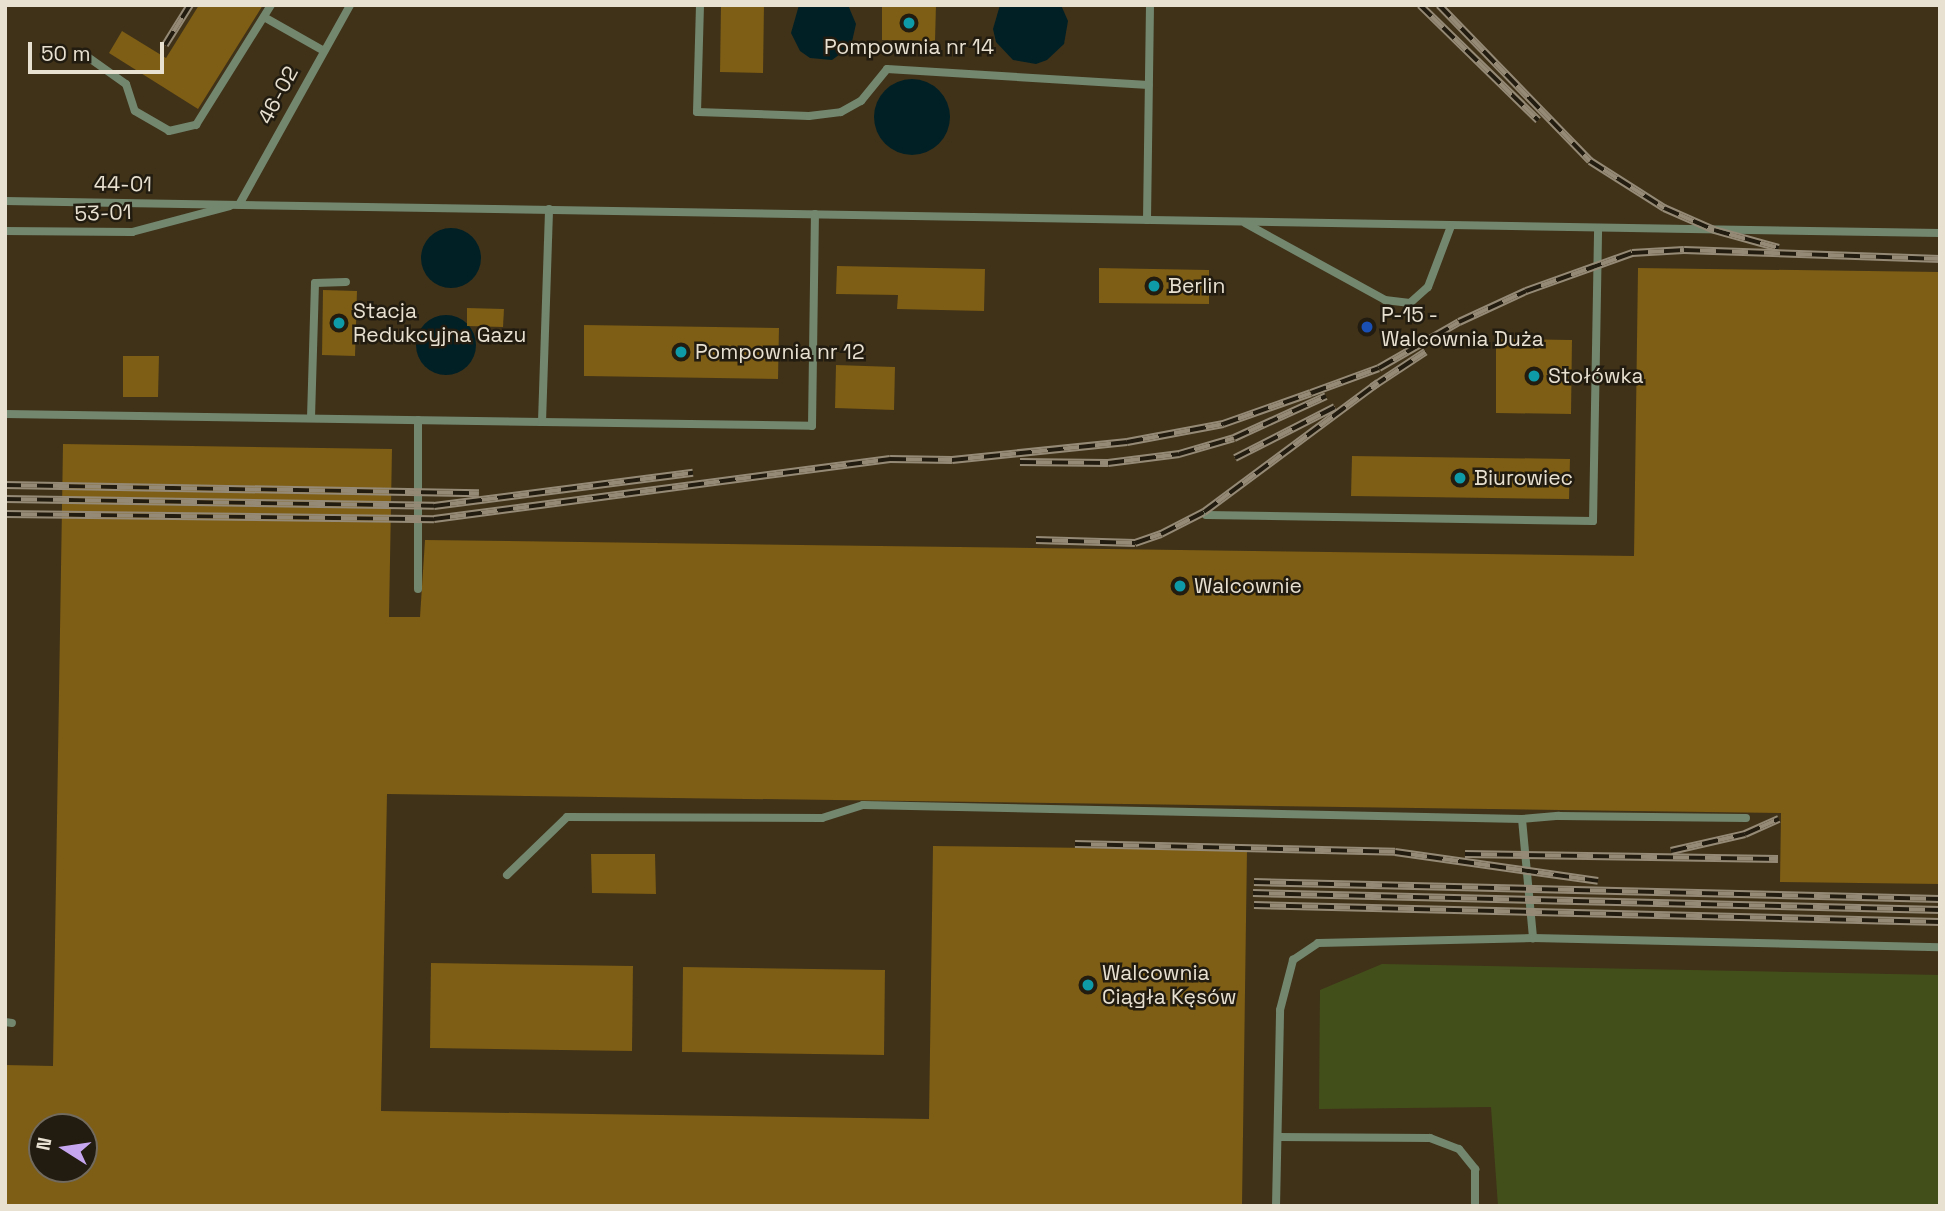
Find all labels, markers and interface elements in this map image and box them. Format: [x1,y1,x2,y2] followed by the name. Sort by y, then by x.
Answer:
[901,15,917,31] marker: Pompownia nr 14
[32,28,168,72] scale bar
[824,34,994,60] place label: Pompownia nr 14
[41,40,91,67] text: 50 m
[252,62,304,128] street label: 46-02
[94,171,152,197] street label: 44-01
[74,199,132,227] street label: 53-01
[1168,273,1225,299] place label: Berlin
[1146,278,1162,294] marker: Berlin
[353,298,526,348] place label: Stacja Redukcyjna Gazu
[1381,302,1544,352] place label: P-15 - Walcownia Duża
[331,315,347,331] marker: Stacja Redukcyjna Gazu
[1359,319,1375,335] marker: P-15 - Walcownia Duża
[695,339,865,365] place label: Pompownia nr 12
[673,344,689,360] marker: Pompownia nr 12
[1548,363,1644,389] place label: Stołówka
[1526,368,1542,384] marker: Stołówka
[1474,465,1573,491] place label: Biurowiec
[1452,470,1468,486] marker: Biurowiec
[1194,573,1302,599] place label: Walcownie
[1172,578,1188,594] marker: Walcownie
[1102,960,1237,1010] place label: Walcownia Ciągła Kęsów
[1080,977,1096,993] marker: Walcownia Ciągła Kęsów
[28,1113,98,1183] north arrow
[30,1135,57,1153] text: N

